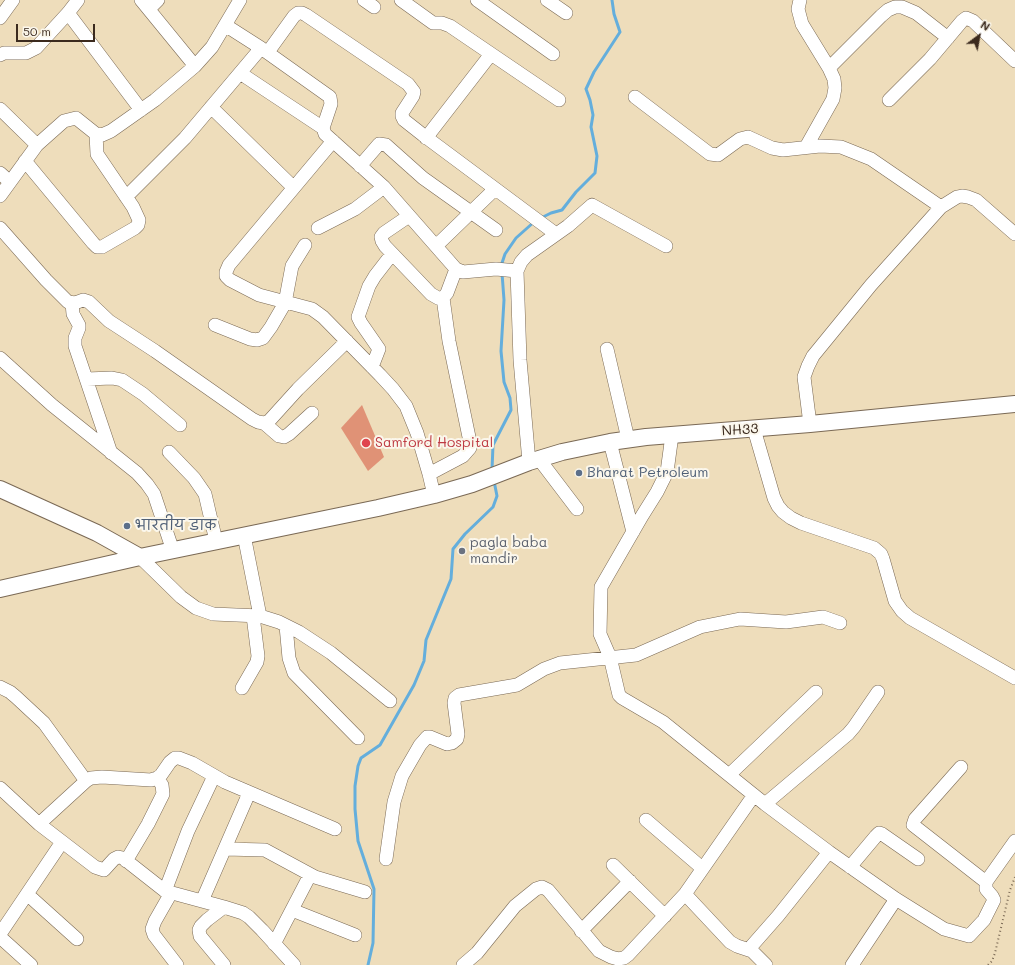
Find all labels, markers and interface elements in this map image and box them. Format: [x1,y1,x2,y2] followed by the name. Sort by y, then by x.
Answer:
[18,16,97,42] scale bar
[959,16,999,56] north arrow
[978,17,993,34] text: N
[23,23,51,39] text: 50 m
[721,420,759,440] street label: NH33
[375,435,493,451] place label: Samford Hospital
[360,437,372,449] marker: Samford Hospital
[587,465,708,481] place label: Bharat Petroleum
[574,468,584,478] marker: Bharat Petroleum
[135,518,216,534] place label: भारतीय डाक
[122,521,132,531] marker: भारतीय डाक
[470,535,547,568] place label: pagla baba mandir
[457,546,467,556] marker: pagla baba mandir

